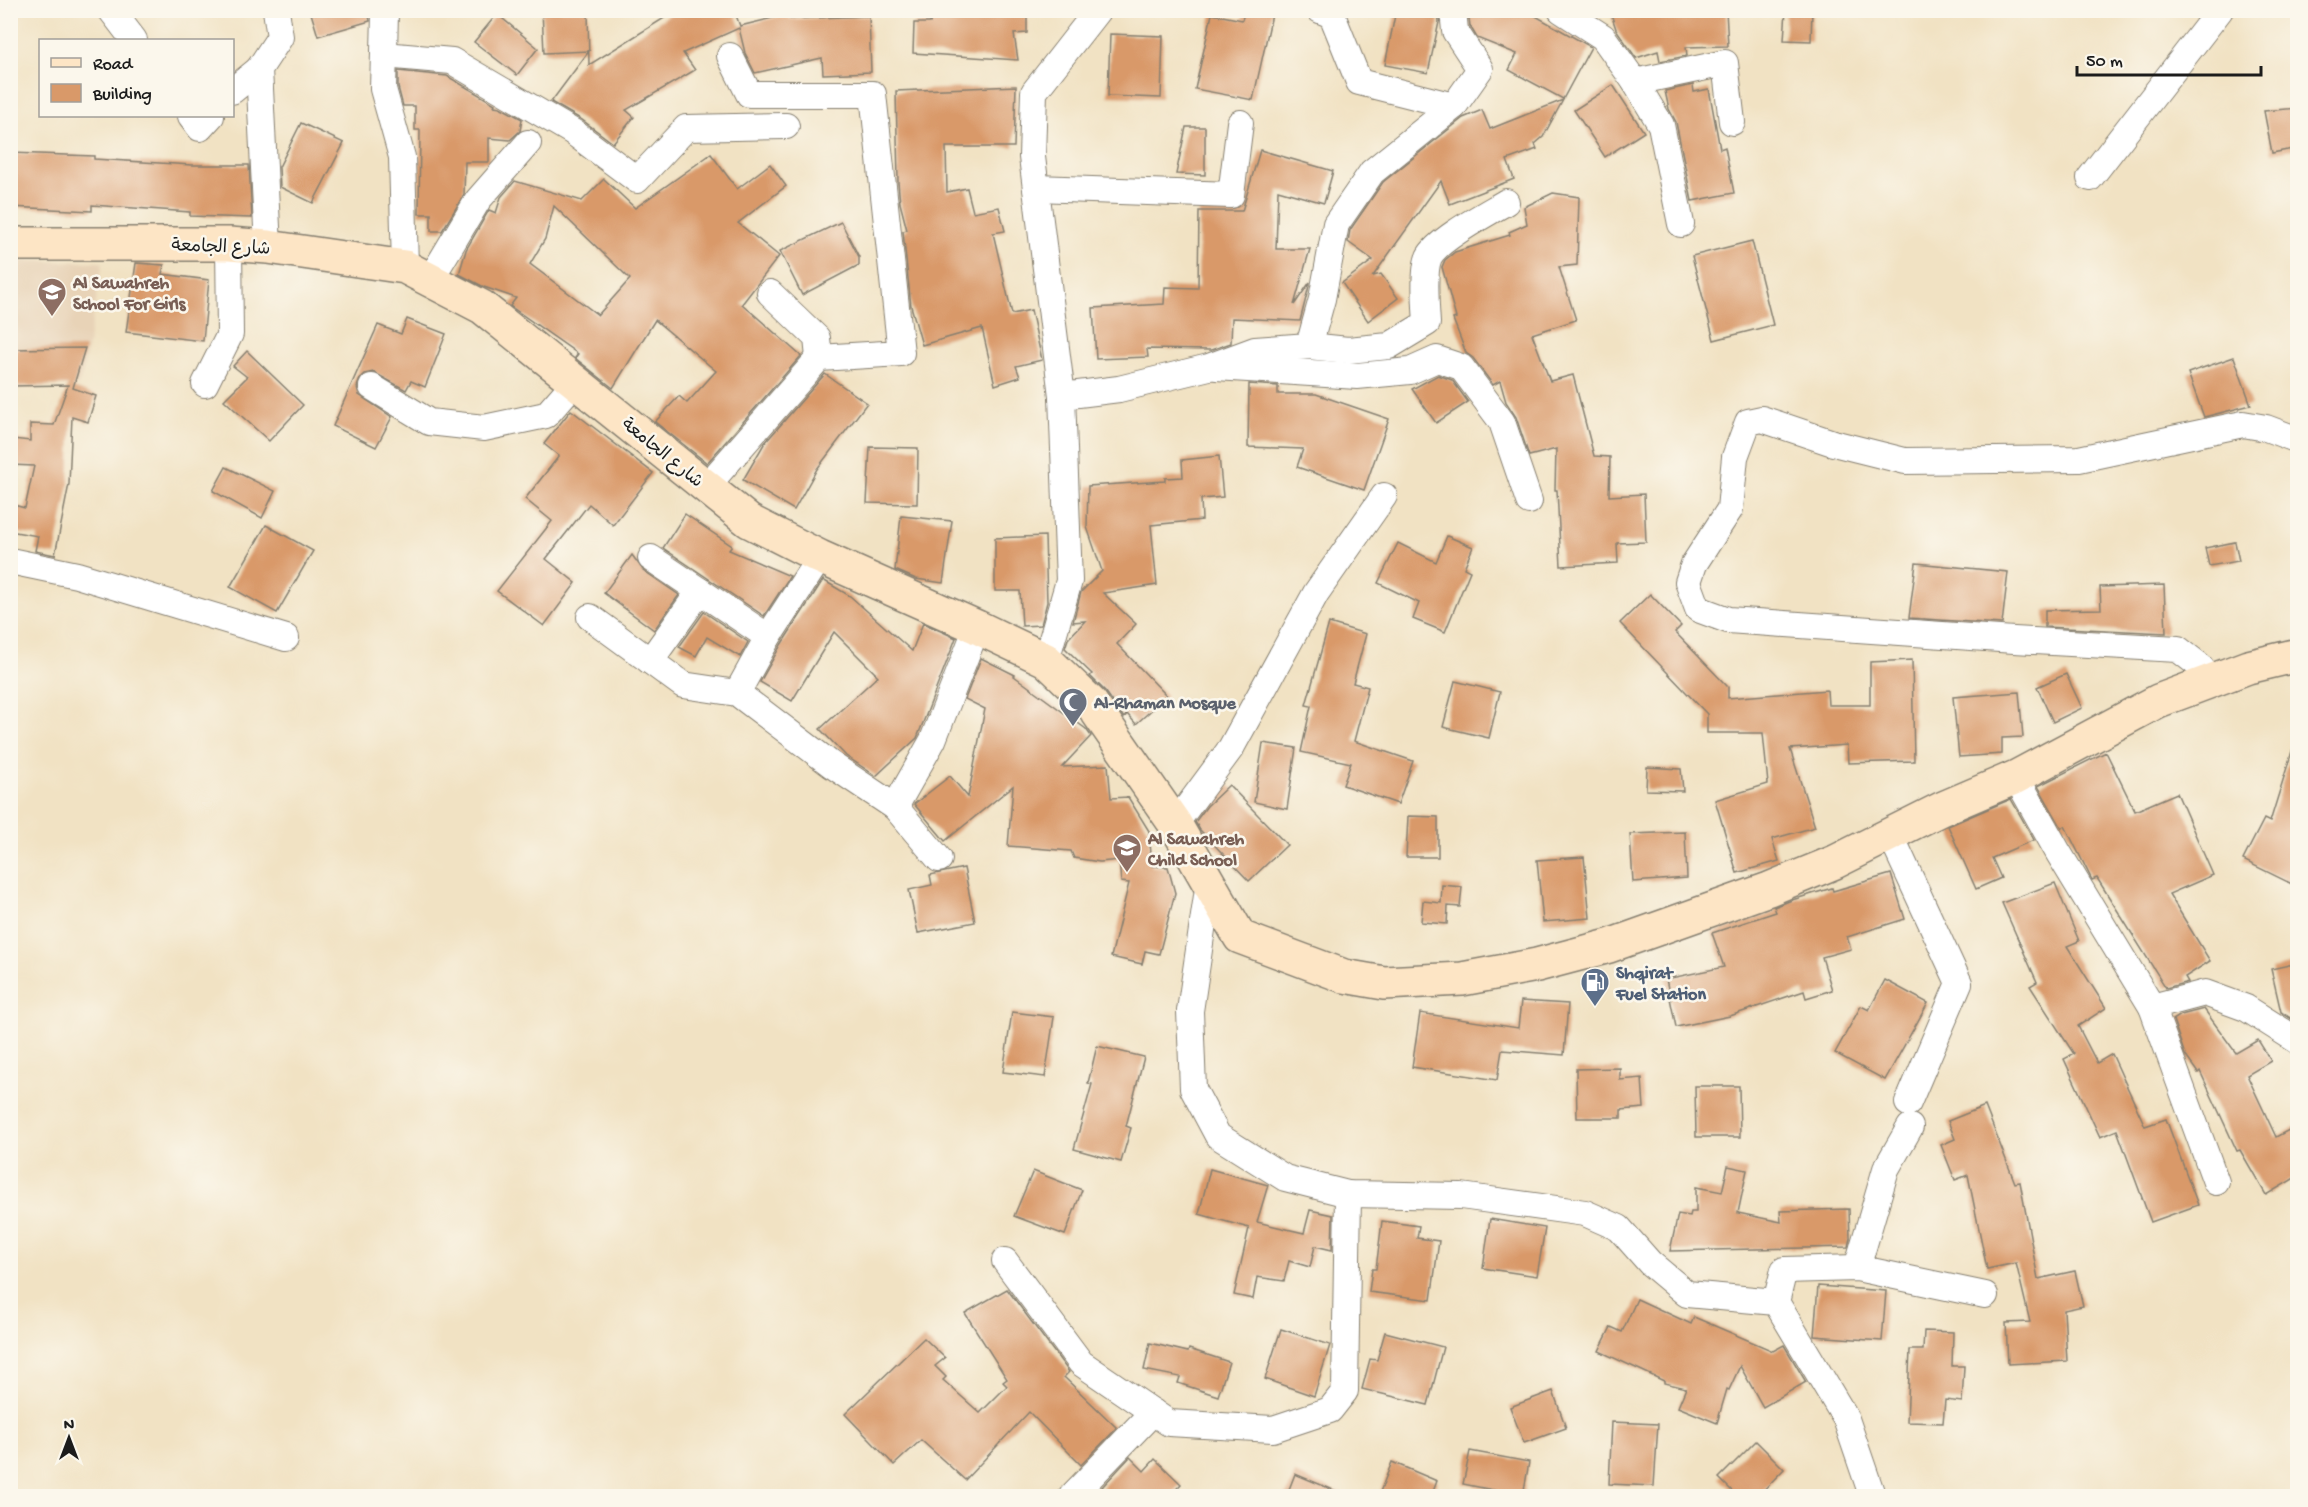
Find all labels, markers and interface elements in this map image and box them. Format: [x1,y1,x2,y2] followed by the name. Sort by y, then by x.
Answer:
[39,39,234,117] legend
[2077,39,2262,77] scale bar
[2086,52,2123,73] text: 50 m
[93,55,134,76] text: Road
[92,85,152,106] text: Building
[171,236,271,261] street label: شارع الجامعة
[72,274,187,316] place label: Al Sawahreh School For Girls
[36,276,68,318] school or university icon: Al Sawahreh School For Girls
[616,415,706,493] street label: شارع الجامعة
[1057,686,1089,728] mosque icon: Al-Rhaman Mosque
[1093,694,1237,715] place label: Al-Rhaman Mosque
[1147,830,1244,872] place label: Al Sawahreh Child School
[1111,832,1143,874] school or university icon: Al Sawahreh Child School
[1615,964,1706,1006] place label: Shqirat Fuel Station
[1579,966,1611,1008] fuel station icon: Shqirat Fuel Station
[39,1408,99,1468] north arrow
[64,1417,75,1436] text: N

